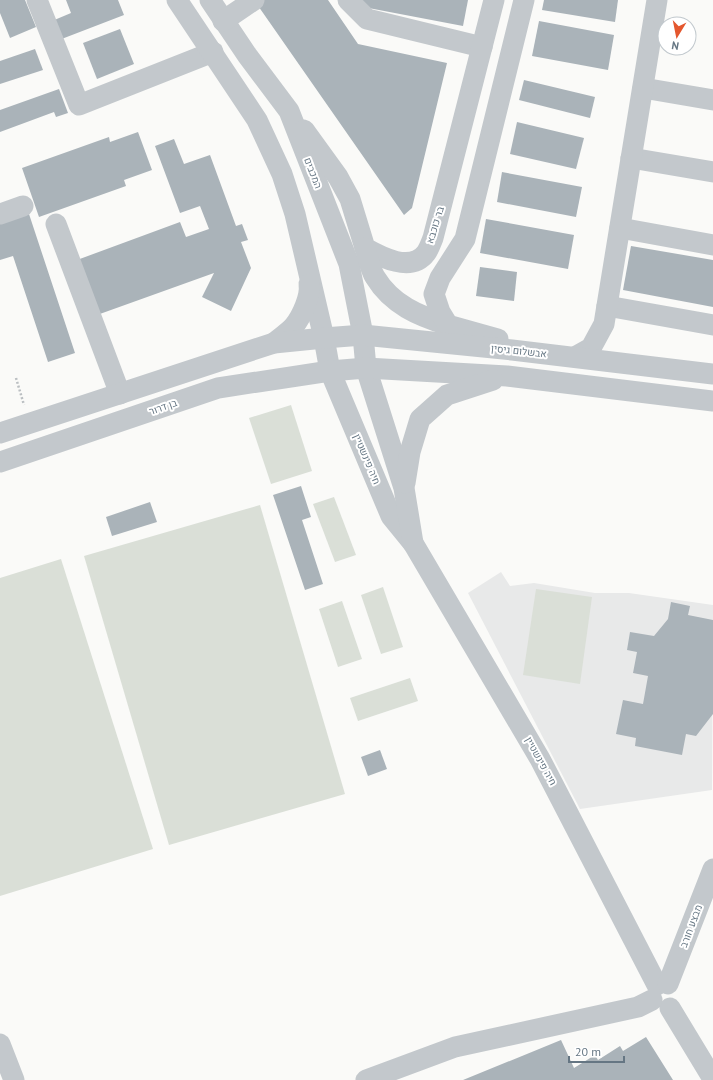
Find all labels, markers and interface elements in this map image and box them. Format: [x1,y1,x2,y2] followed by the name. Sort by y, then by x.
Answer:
[657,16,697,56] north arrow
[670,38,680,53] text: N
[301,156,325,190] street label: המכבים
[423,204,447,245] street label: בר כוכבא
[491,342,547,360] street label: אבשלום גיסין
[147,396,179,418] street label: בן דרור
[351,432,383,486] street label: חיה פינשטיין
[522,734,560,788] street label: חיה פינשטיין
[677,903,705,949] street label: מבצע חורב
[569,1038,624,1064] scale bar
[575,1044,601,1059] text: 20 m

